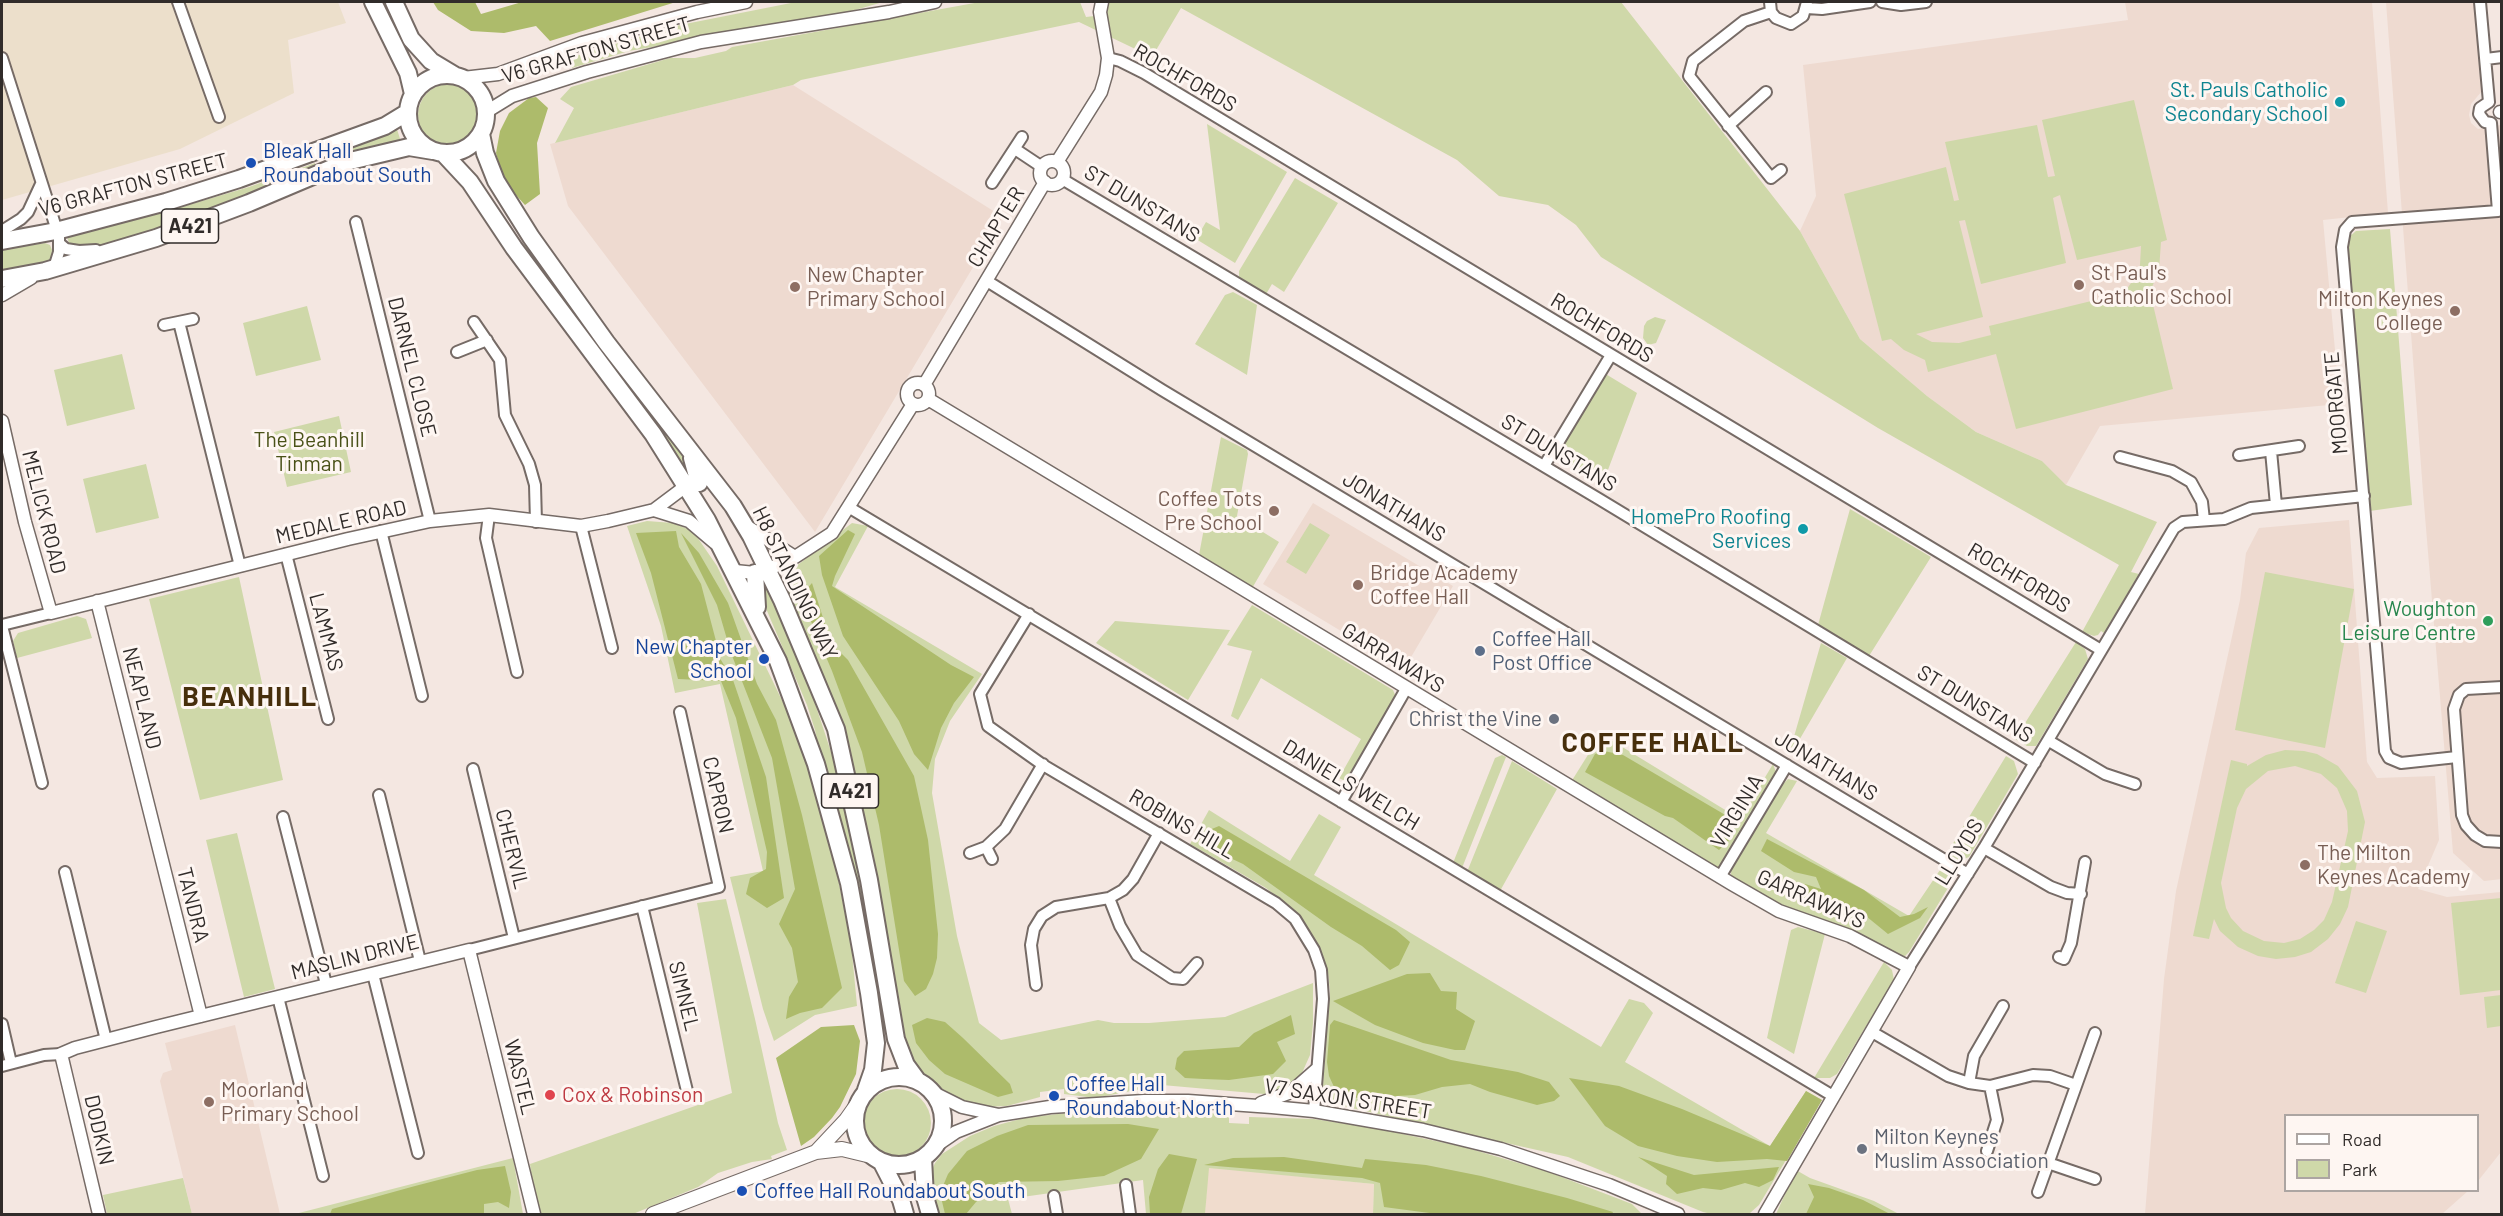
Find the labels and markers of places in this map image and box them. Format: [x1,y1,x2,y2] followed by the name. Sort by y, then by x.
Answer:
[2165,77,2328,127] place label: St. Pauls Catholic Secondary School
[2333,95,2347,109] marker: St. Pauls Catholic Secondary School
[263,138,432,188] place label: Bleak Hall Roundabout South
[244,156,258,170] marker: Bleak Hall Roundabout South
[2091,260,2232,310] place label: St Paul's Catholic School
[807,262,945,312] place label: New Chapter Primary School
[2072,278,2086,292] marker: St Paul's Catholic School
[788,280,802,294] marker: New Chapter Primary School
[2318,286,2443,336] place label: Milton Keynes College
[2448,304,2462,318] marker: Milton Keynes College
[1158,486,1262,536] place label: Coffee Tots Pre School
[1267,504,1281,518] marker: Coffee Tots Pre School
[1631,504,1791,554] place label: HomePro Roofing Services
[1796,522,1810,536] marker: HomePro Roofing Services
[1370,560,1518,610] place label: Bridge Academy Coffee Hall
[1351,578,1365,592] marker: Bridge Academy Coffee Hall
[2342,596,2476,646] place label: Woughton Leisure Centre
[2481,614,2495,628] marker: Woughton Leisure Centre
[1492,626,1592,676] place label: Coffee Hall Post Office
[635,634,752,684] place label: New Chapter School
[1473,644,1487,658] marker: Coffee Hall Post Office
[757,652,771,666] marker: New Chapter School
[1409,706,1542,732] place label: Christ the Vine
[1547,712,1561,726] marker: Christ the Vine
[2317,840,2470,890] place label: The Milton Keynes Academy
[2298,858,2312,872] marker: The Milton Keynes Academy
[1066,1071,1233,1121] place label: Coffee Hall Roundabout North
[221,1077,359,1127] place label: Moorland Primary School
[562,1082,703,1108] place label: Cox & Robinson
[543,1088,557,1102] marker: Cox & Robinson
[1047,1089,1061,1103] marker: Coffee Hall Roundabout North
[202,1095,216,1109] marker: Moorland Primary School
[1874,1124,2049,1174] place label: Milton Keynes Muslim Association
[1855,1142,1869,1156] marker: Milton Keynes Muslim Association
[754,1178,1026,1204] place label: Coffee Hall Roundabout South
[735,1184,749,1198] marker: Coffee Hall Roundabout South

